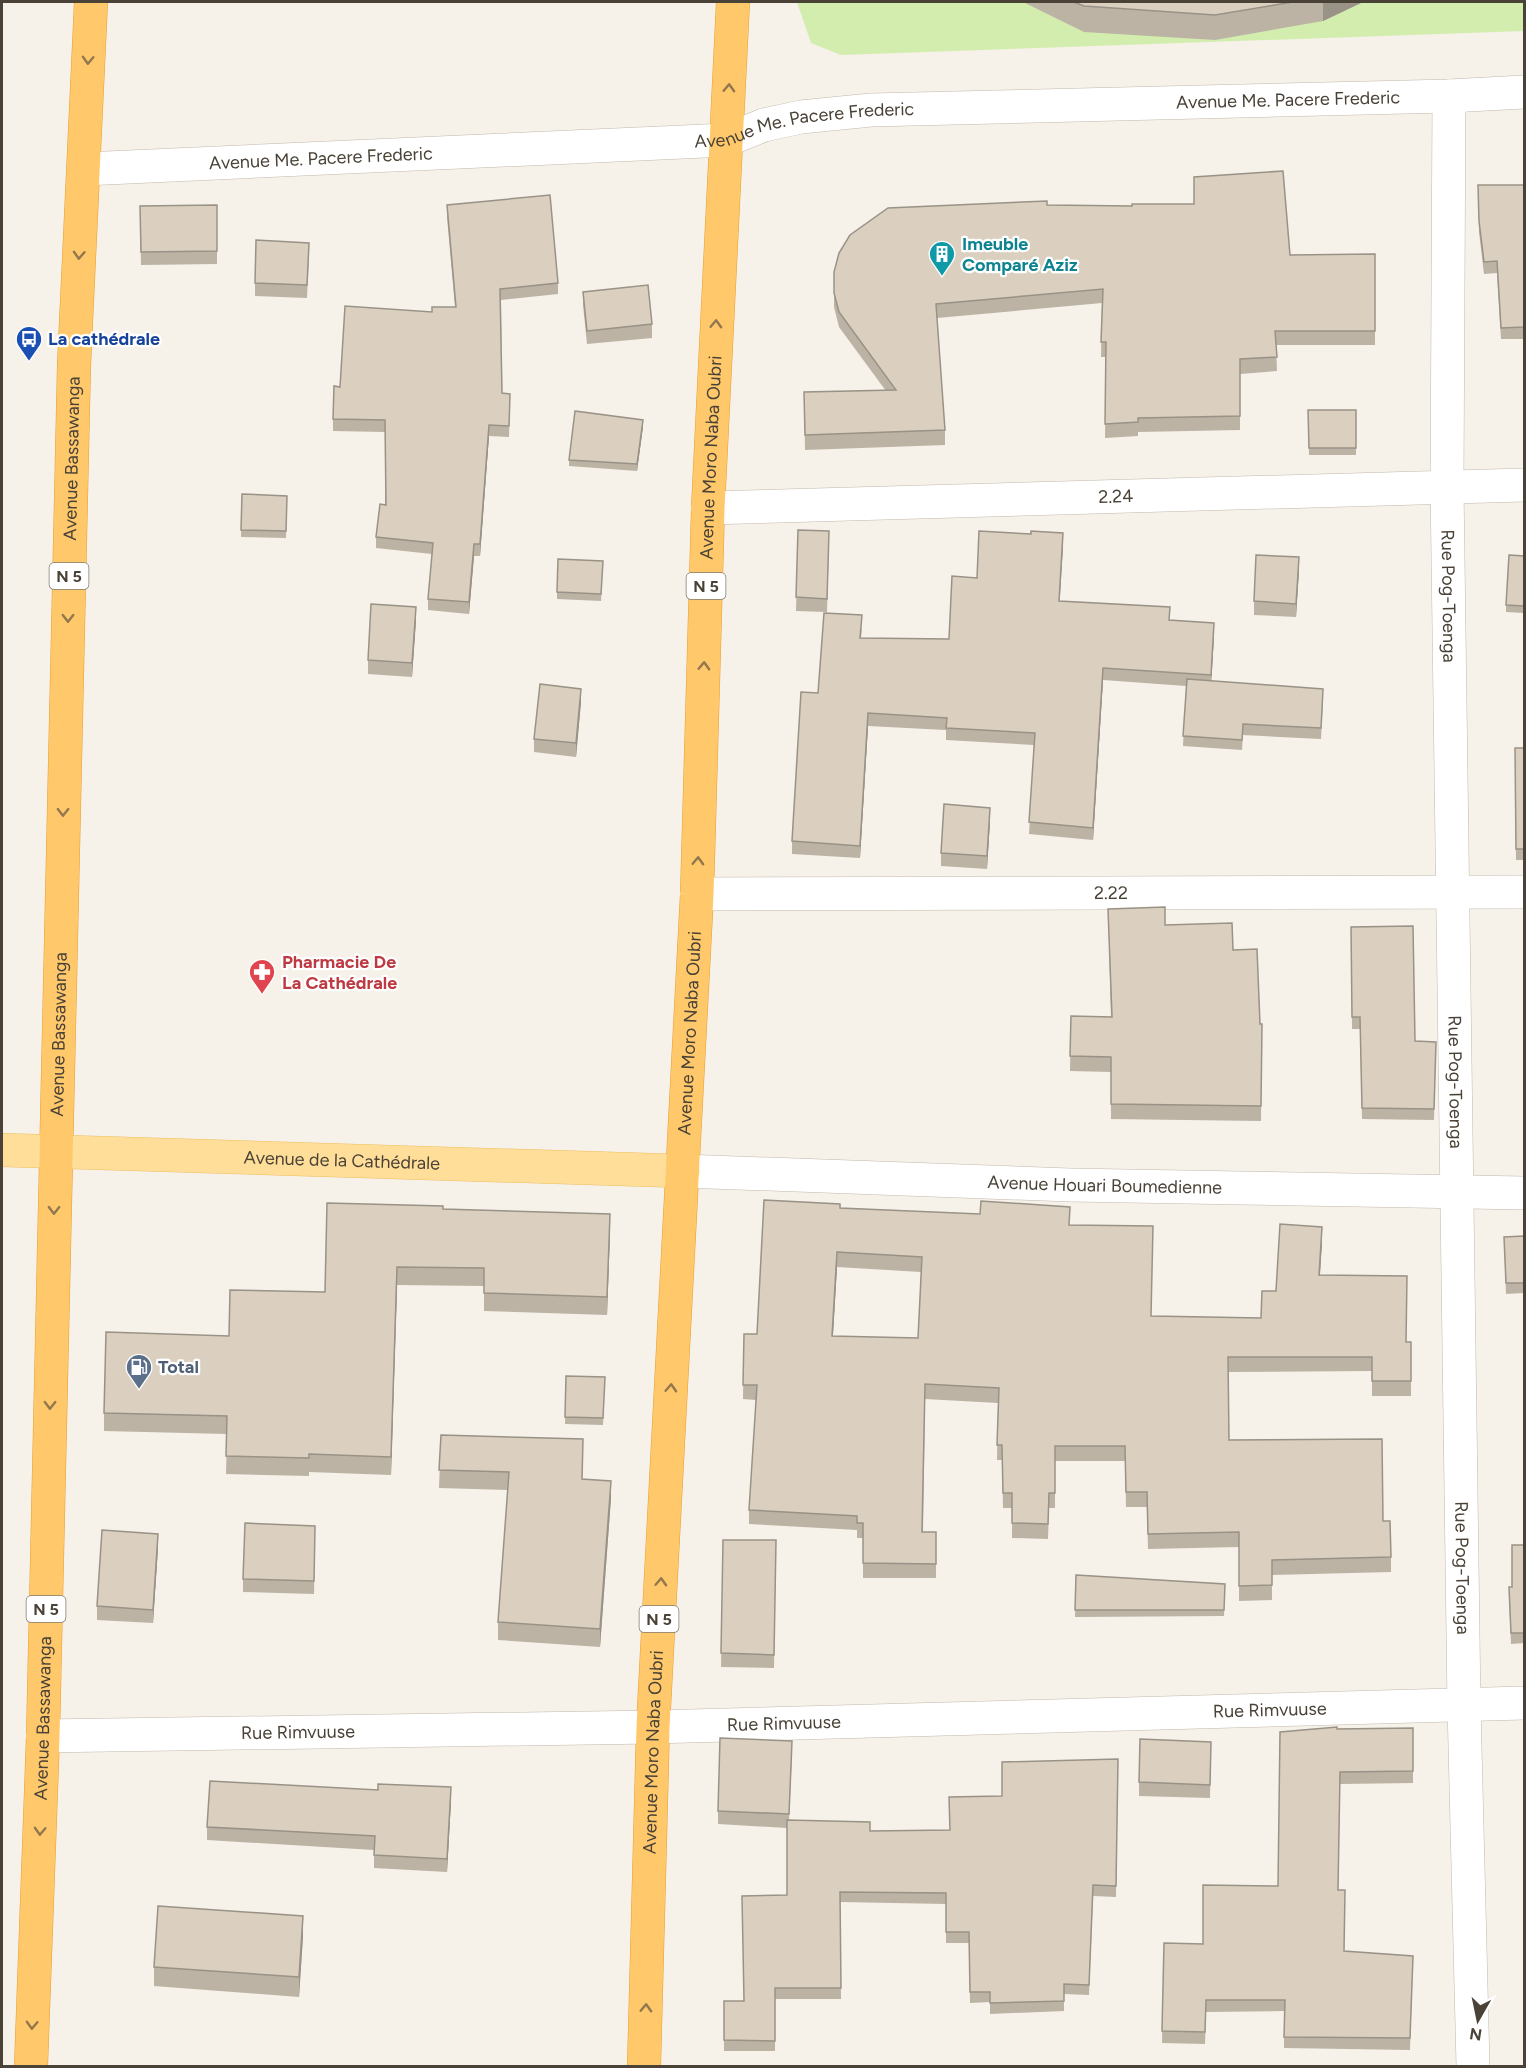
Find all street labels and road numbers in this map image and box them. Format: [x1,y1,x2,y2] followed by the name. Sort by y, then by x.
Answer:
[1176,86,1401,114] street label: Avenue Me. Pacere Frederic
[694,98,915,152] street label: Avenue Me. Pacere Frederic
[208,142,433,174] street label: Avenue Me. Pacere Frederic
[696,355,727,560] street label: Avenue Moro Naba Oubri
[59,376,85,541] street label: Avenue Bassawanga
[1098,485,1134,508] street label: 2.24
[1437,529,1460,663] street label: Rue Pog-Toenga
[50,563,88,589] road number: N 5
[686,573,726,599] road number: N 5
[1094,882,1128,904] street label: 2.22
[673,931,706,1136] street label: Avenue Moro Naba Oubri
[46,952,72,1117] street label: Avenue Bassawanga
[1443,1015,1467,1149] street label: Rue Pog-Toenga
[243,1146,440,1175] street label: Avenue de la Cathédrale
[987,1171,1222,1199] street label: Avenue Houari Boumedienne
[1450,1501,1474,1635] street label: Rue Pog-Toenga
[26,1596,66,1622] road number: N 5
[640,1606,678,1632] road number: N 5
[30,1636,56,1801] street label: Avenue Bassawanga
[639,1650,668,1854] street label: Avenue Moro Naba Oubri
[1212,1697,1327,1723] street label: Rue Rimvuuse
[727,1711,841,1736] street label: Rue Rimvuuse
[241,1720,355,1744] street label: Rue Rimvuuse

